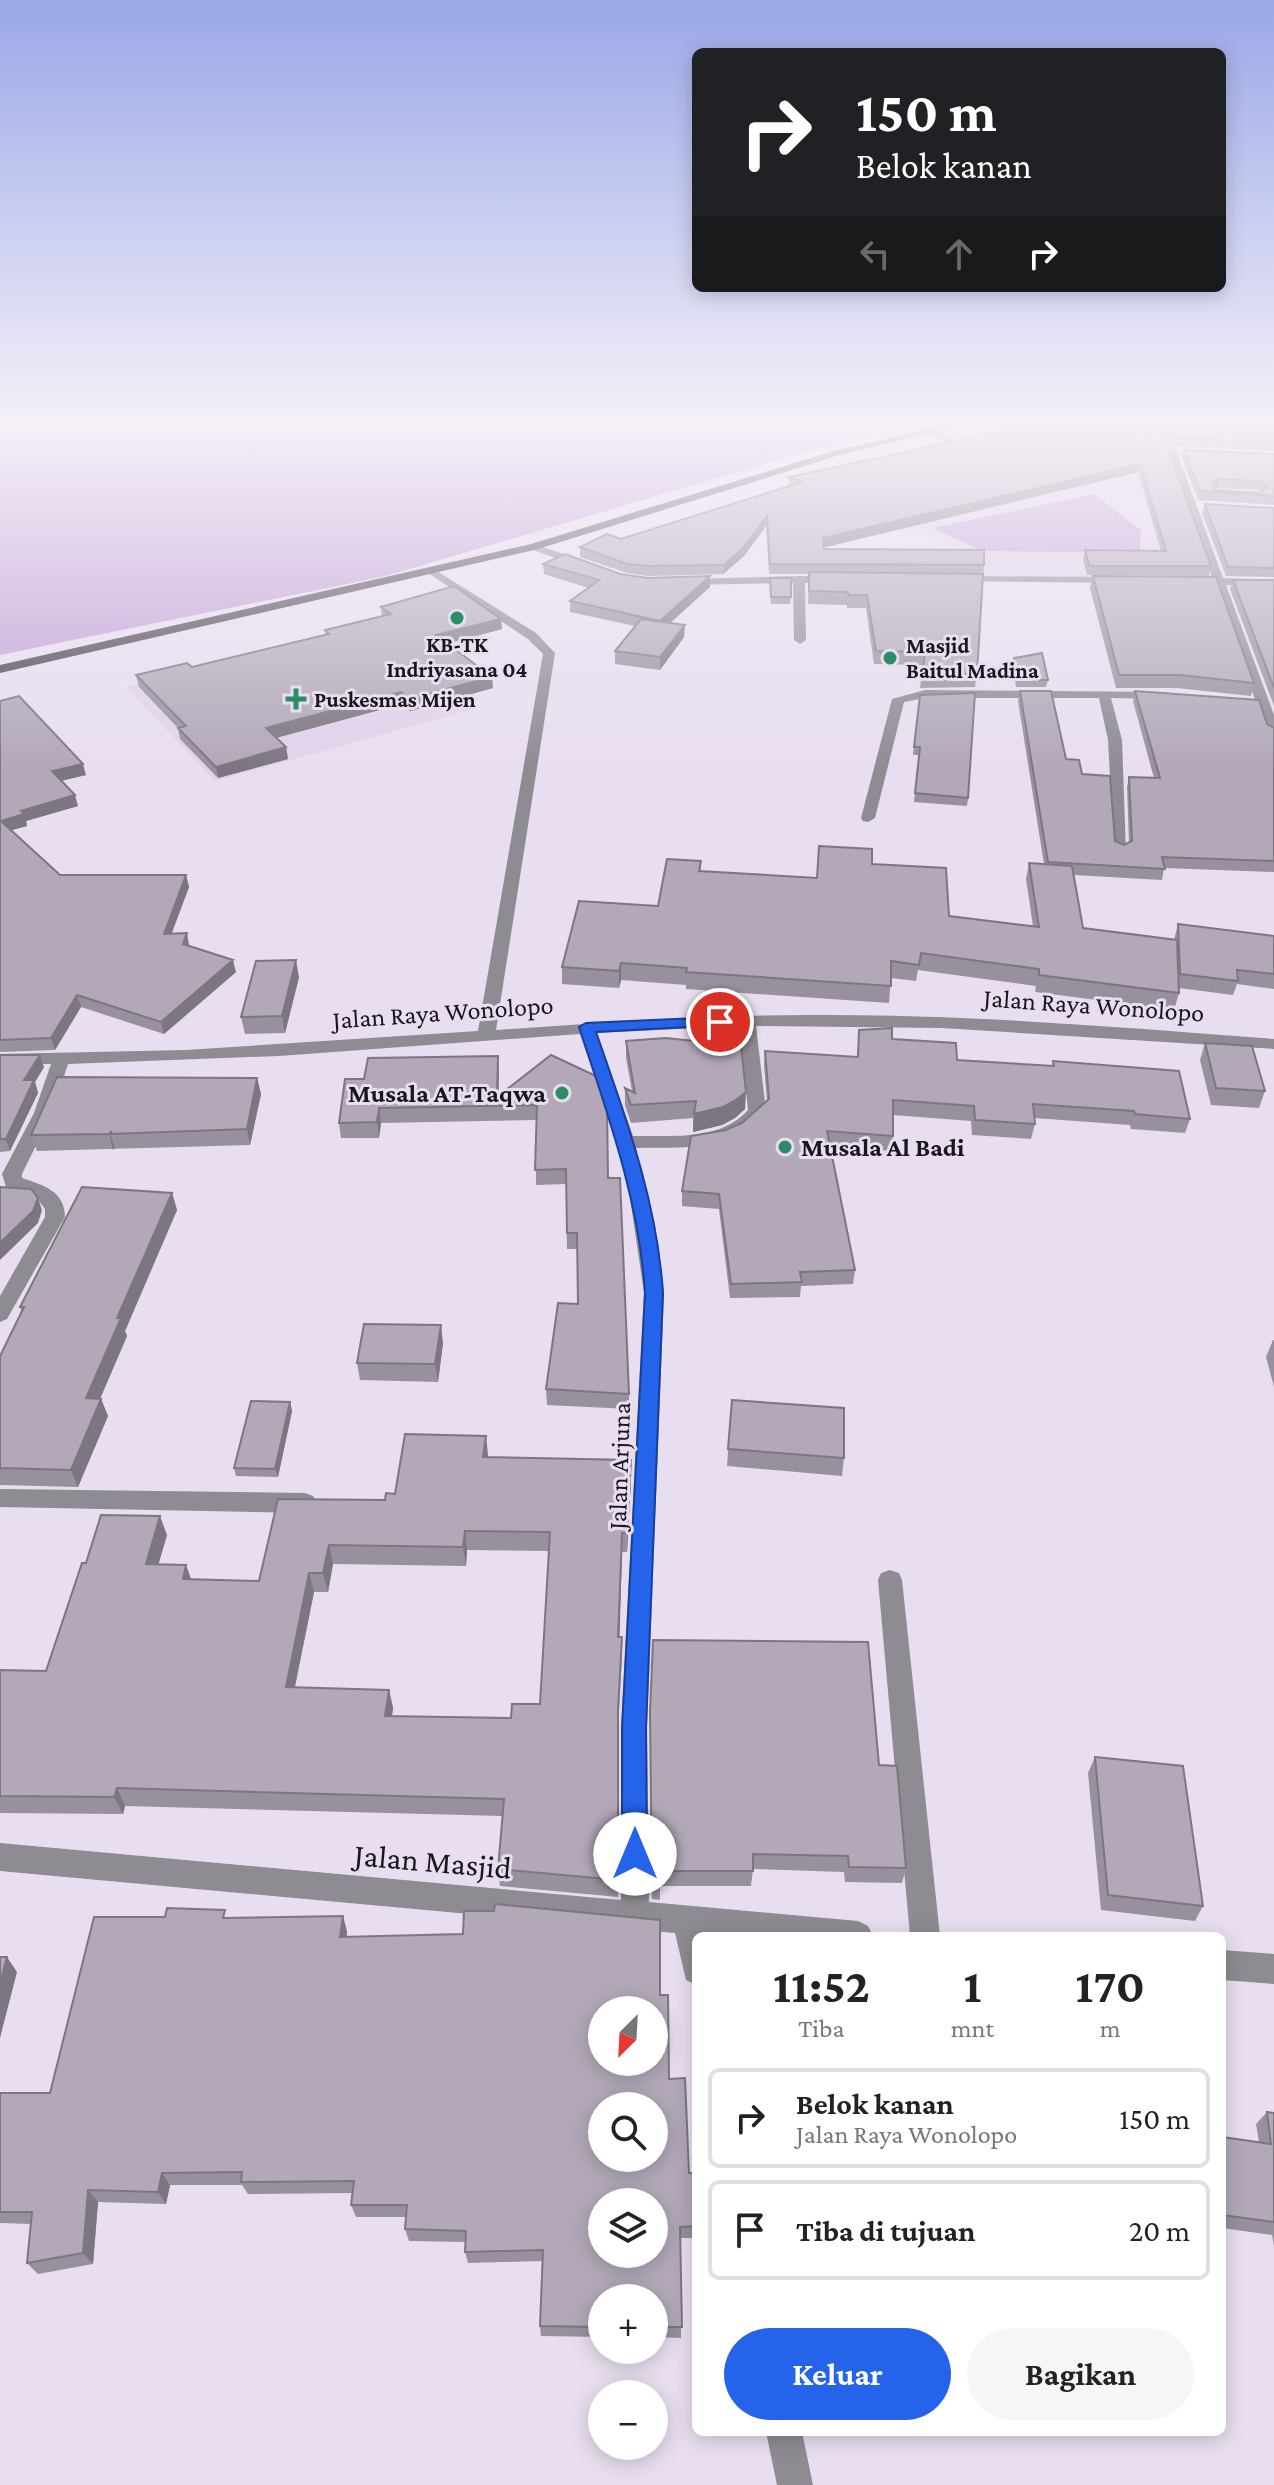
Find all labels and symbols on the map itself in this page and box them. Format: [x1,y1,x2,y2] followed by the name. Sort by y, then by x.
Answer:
[448,609,466,627] marker: KB-TK Indriyasana 04
[387,632,528,682] place label: KB-TK Indriyasana 04
[906,633,1039,683] place label: Masjid Baitul Madina
[881,649,899,667] marker: Masjid Baitul Madina
[314,687,476,712] place label: Puskesmas Mijen
[285,688,307,710] marker: Puskesmas Mijen
[981,983,1205,1028] street label: Jalan Raya Wonolopo
[686,988,754,1056] pin
[330,990,554,1035] street label: Jalan Raya Wonolopo
[348,1079,546,1108] place label: Musala AT-Taqwa
[553,1084,571,1102] marker: Musala AT-Taqwa
[801,1133,965,1162] place label: Musala Al Badi
[776,1138,794,1156] marker: Musala Al Badi
[603,1402,636,1532] street label: Jalan Arjuna
[593,1812,677,1896] position arrow
[350,1836,513,1886] street label: Jalan Masjid
[588,1996,668,2076] north arrow

